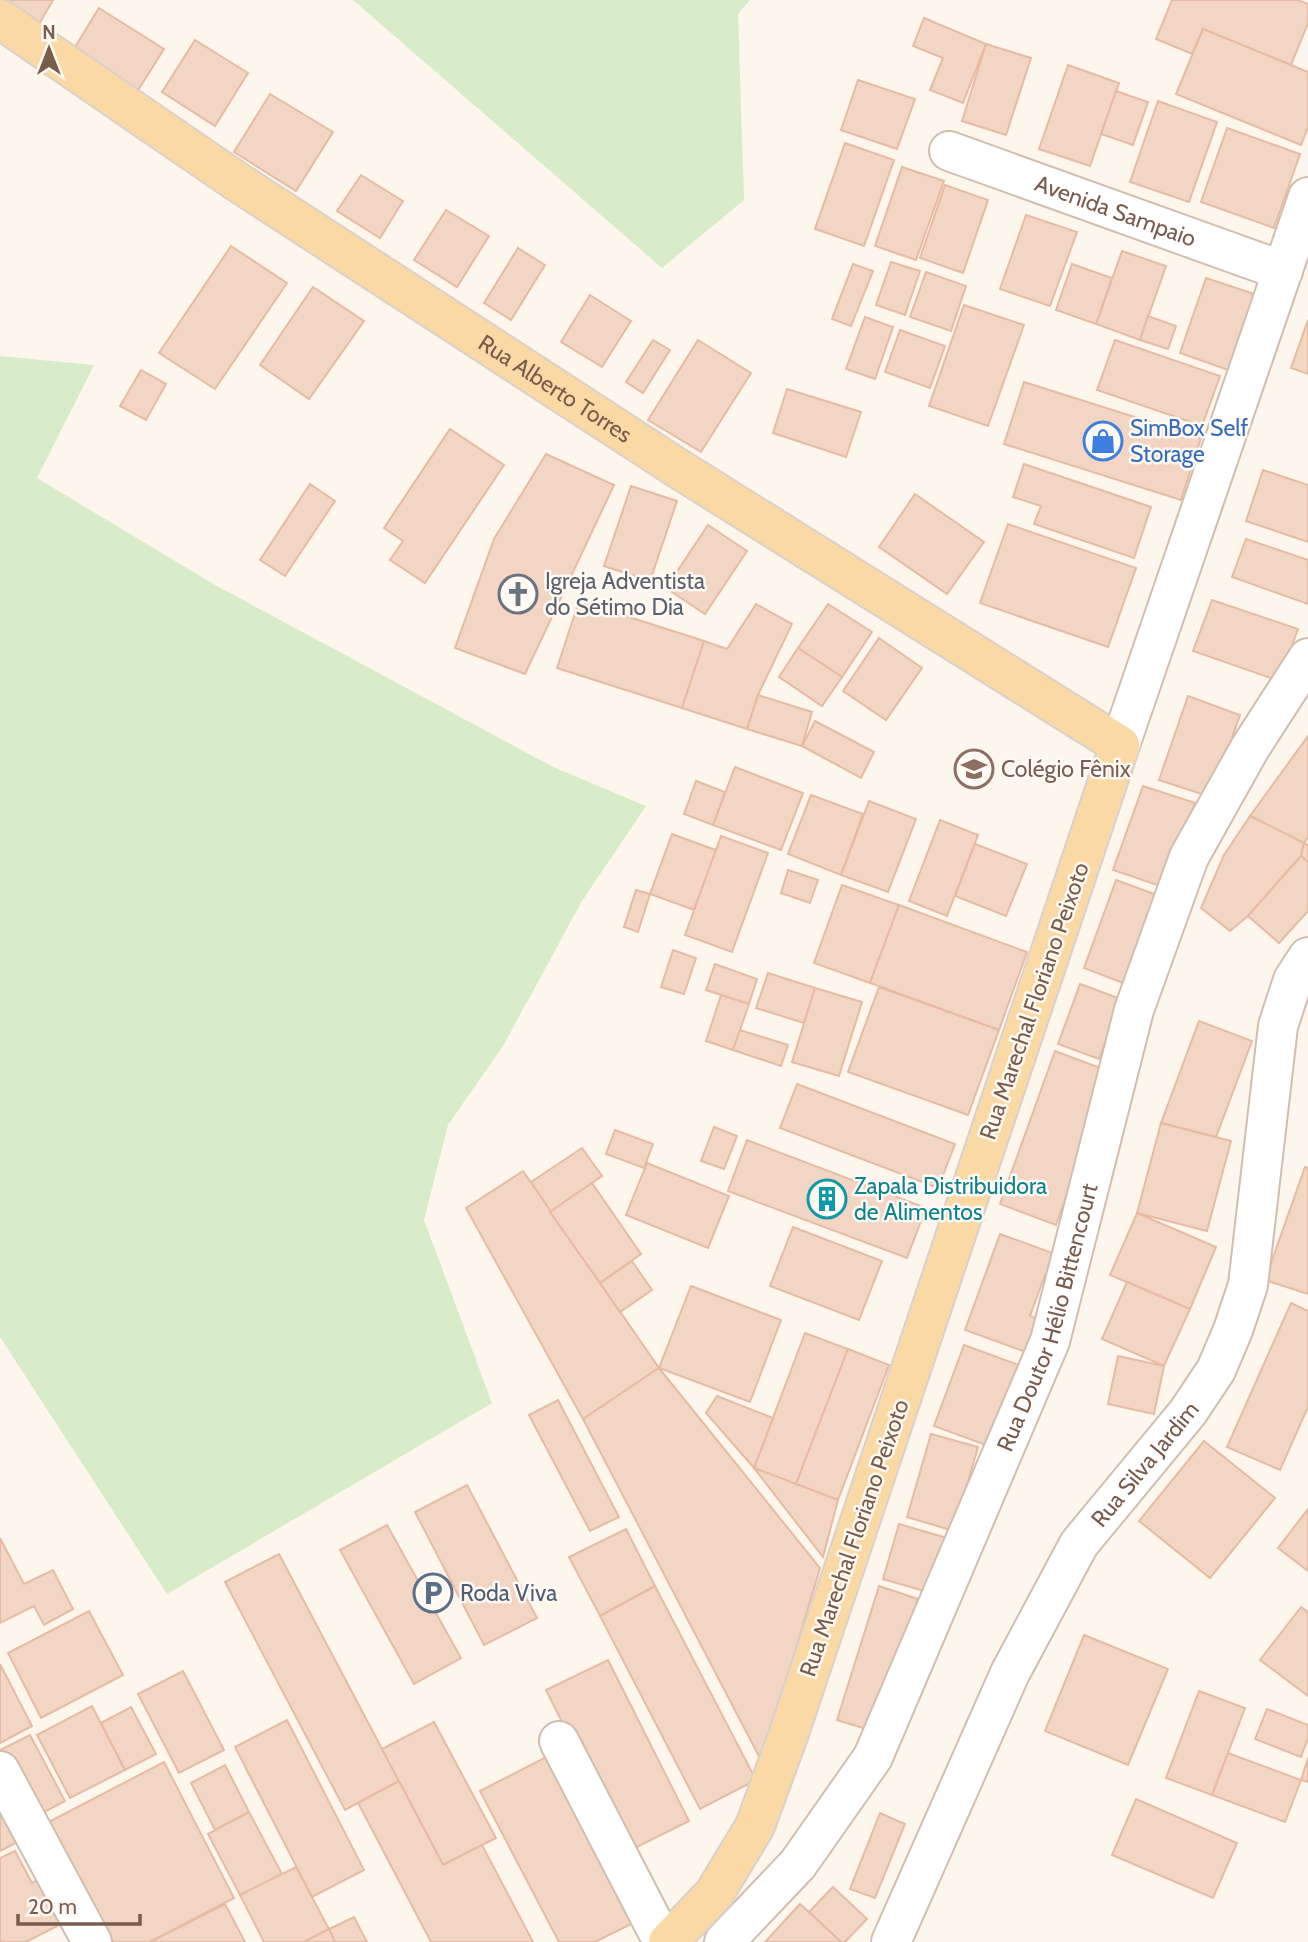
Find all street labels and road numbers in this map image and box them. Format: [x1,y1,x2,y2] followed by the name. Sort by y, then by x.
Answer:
[1031,169,1200,253] street label: Avenida Sampaio
[473,328,637,449] street label: Rua Alberto Torres
[973,859,1095,1143] street label: Rua Marechal Floriano Peixoto
[991,1180,1103,1456] street label: Rua Doutor Hélio Bittencourt
[793,1396,915,1680] street label: Rua Marechal Floriano Peixoto
[1085,1396,1205,1533] street label: Rua Silva Jardim

